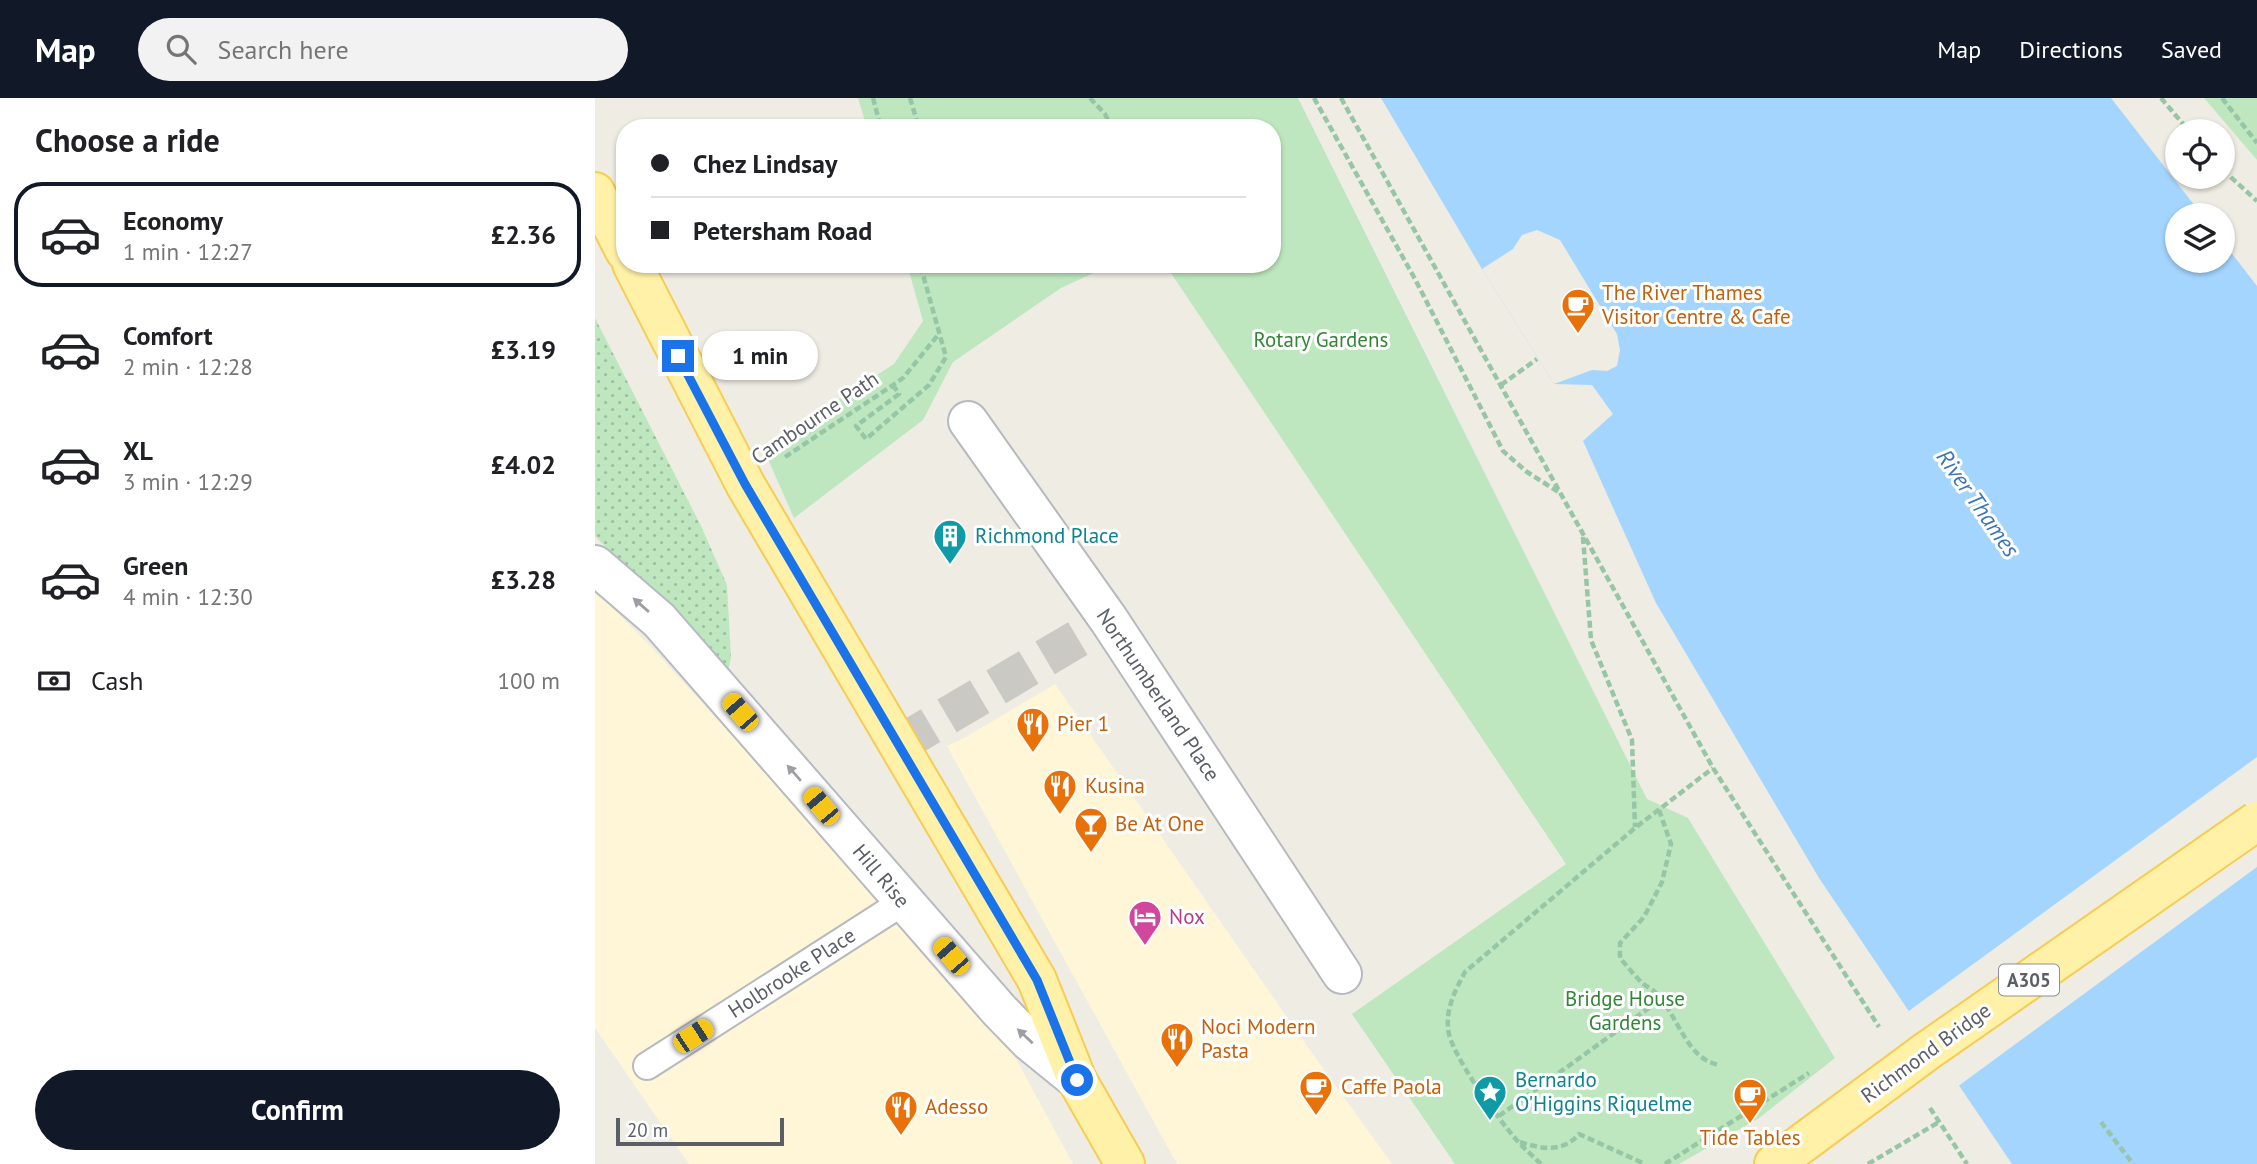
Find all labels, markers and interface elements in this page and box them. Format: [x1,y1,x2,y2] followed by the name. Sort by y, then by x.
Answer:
[138,18,628,81] search box
[35,28,96,71] text: Map
[162,30,200,68] icon: search
[218,33,349,66] text: Search here
[1937,34,1981,65] text: Map
[2019,34,2123,65] text: Directions
[2161,34,2222,65] text: Saved
[35,119,220,161] text: Choose a ride
[2165,119,2235,273] map controls
[2165,119,2235,189] button: locate
[693,147,837,180] text: Chez Lindsay
[39,203,102,266] icon: car
[2165,203,2235,273] button: layers
[123,204,223,237] text: Economy
[693,214,872,247] text: Petersham Road
[491,218,556,251] text: £2.36
[123,237,253,266] text: 1 min · 12:27
[1601,279,1791,330] place label: The River Thames Visitor Centre & Cafe
[1559,286,1597,335] cafe icon: The River Thames Visitor Centre & Cafe
[39,318,102,381] icon: car
[123,319,213,352] text: Comfort
[1254,326,1388,353] park label: Rotary Gardens
[703,331,818,380] callout: 1 min
[491,333,556,366] text: £3.19
[662,340,694,372] route end
[732,341,788,370] text: 1 min
[123,352,253,381] text: 2 min · 12:28
[746,365,884,470] street label: Cambourne Path
[39,433,102,496] icon: car
[123,434,153,467] text: XL
[1931,443,2027,563] water label: River Thames
[491,448,556,481] text: £4.02
[123,467,253,496] text: 3 min · 12:29
[931,517,969,566] building icon: Richmond Place
[975,522,1119,549] place label: Richmond Place
[39,548,102,611] icon: car
[123,549,188,582] text: Green
[491,563,556,596] text: £3.28
[123,582,253,611] text: 4 min · 12:30
[633,598,650,613] one-way arrow
[1091,603,1226,786] street label: Northumberland Place
[35,662,73,700] icon: cash
[91,664,143,697] text: Cash
[498,666,560,695] text: 100 m
[719,689,762,735] car
[1014,705,1052,754] restaurant icon: Pier 1
[1057,710,1109,737] place label: Pier 1
[787,765,802,782] one-way arrow
[1041,767,1079,816] restaurant icon: Kusina
[1085,772,1145,799] place label: Kusina
[800,783,843,829] car
[1072,805,1110,854] bar icon: Be At One
[1115,810,1204,837] place label: Be At One
[847,838,916,913] street label: Hill Rise
[1126,898,1164,947] hotel icon: Nox
[1169,903,1205,930] place label: Nox
[723,921,861,1024] street label: Holbrooke Place
[930,933,973,979] car
[1999,964,2059,996] road number: A305
[1565,985,1685,1036] park label: Bridge House Gardens
[1855,996,1996,1109] street label: Richmond Bridge
[1201,1013,1316,1064] place label: Noci Modern Pasta
[670,1016,717,1056] car
[1158,1020,1196,1069] restaurant icon: Noci Modern Pasta
[1017,1028,1034,1044] one-way arrow
[1061,1064,1093,1096] route start
[1515,1066,1692,1117] place label: Bernardo O'Higgins Riquelme
[1297,1068,1335,1117] cafe icon: Caffe Paola
[35,1070,560,1150] button: Confirm
[1341,1073,1442,1100] place label: Caffe Paola
[1471,1073,1509,1122] place icon: Bernardo O'Higgins Riquelme
[1731,1076,1769,1125] cafe icon: Tide Tables
[882,1088,920,1137] restaurant icon: Adesso
[925,1093,988,1120] place label: Adesso
[616,1115,784,1147] scale bar
[627,1118,668,1142] text: 20 m
[1699,1124,1801,1151] place label: Tide Tables

